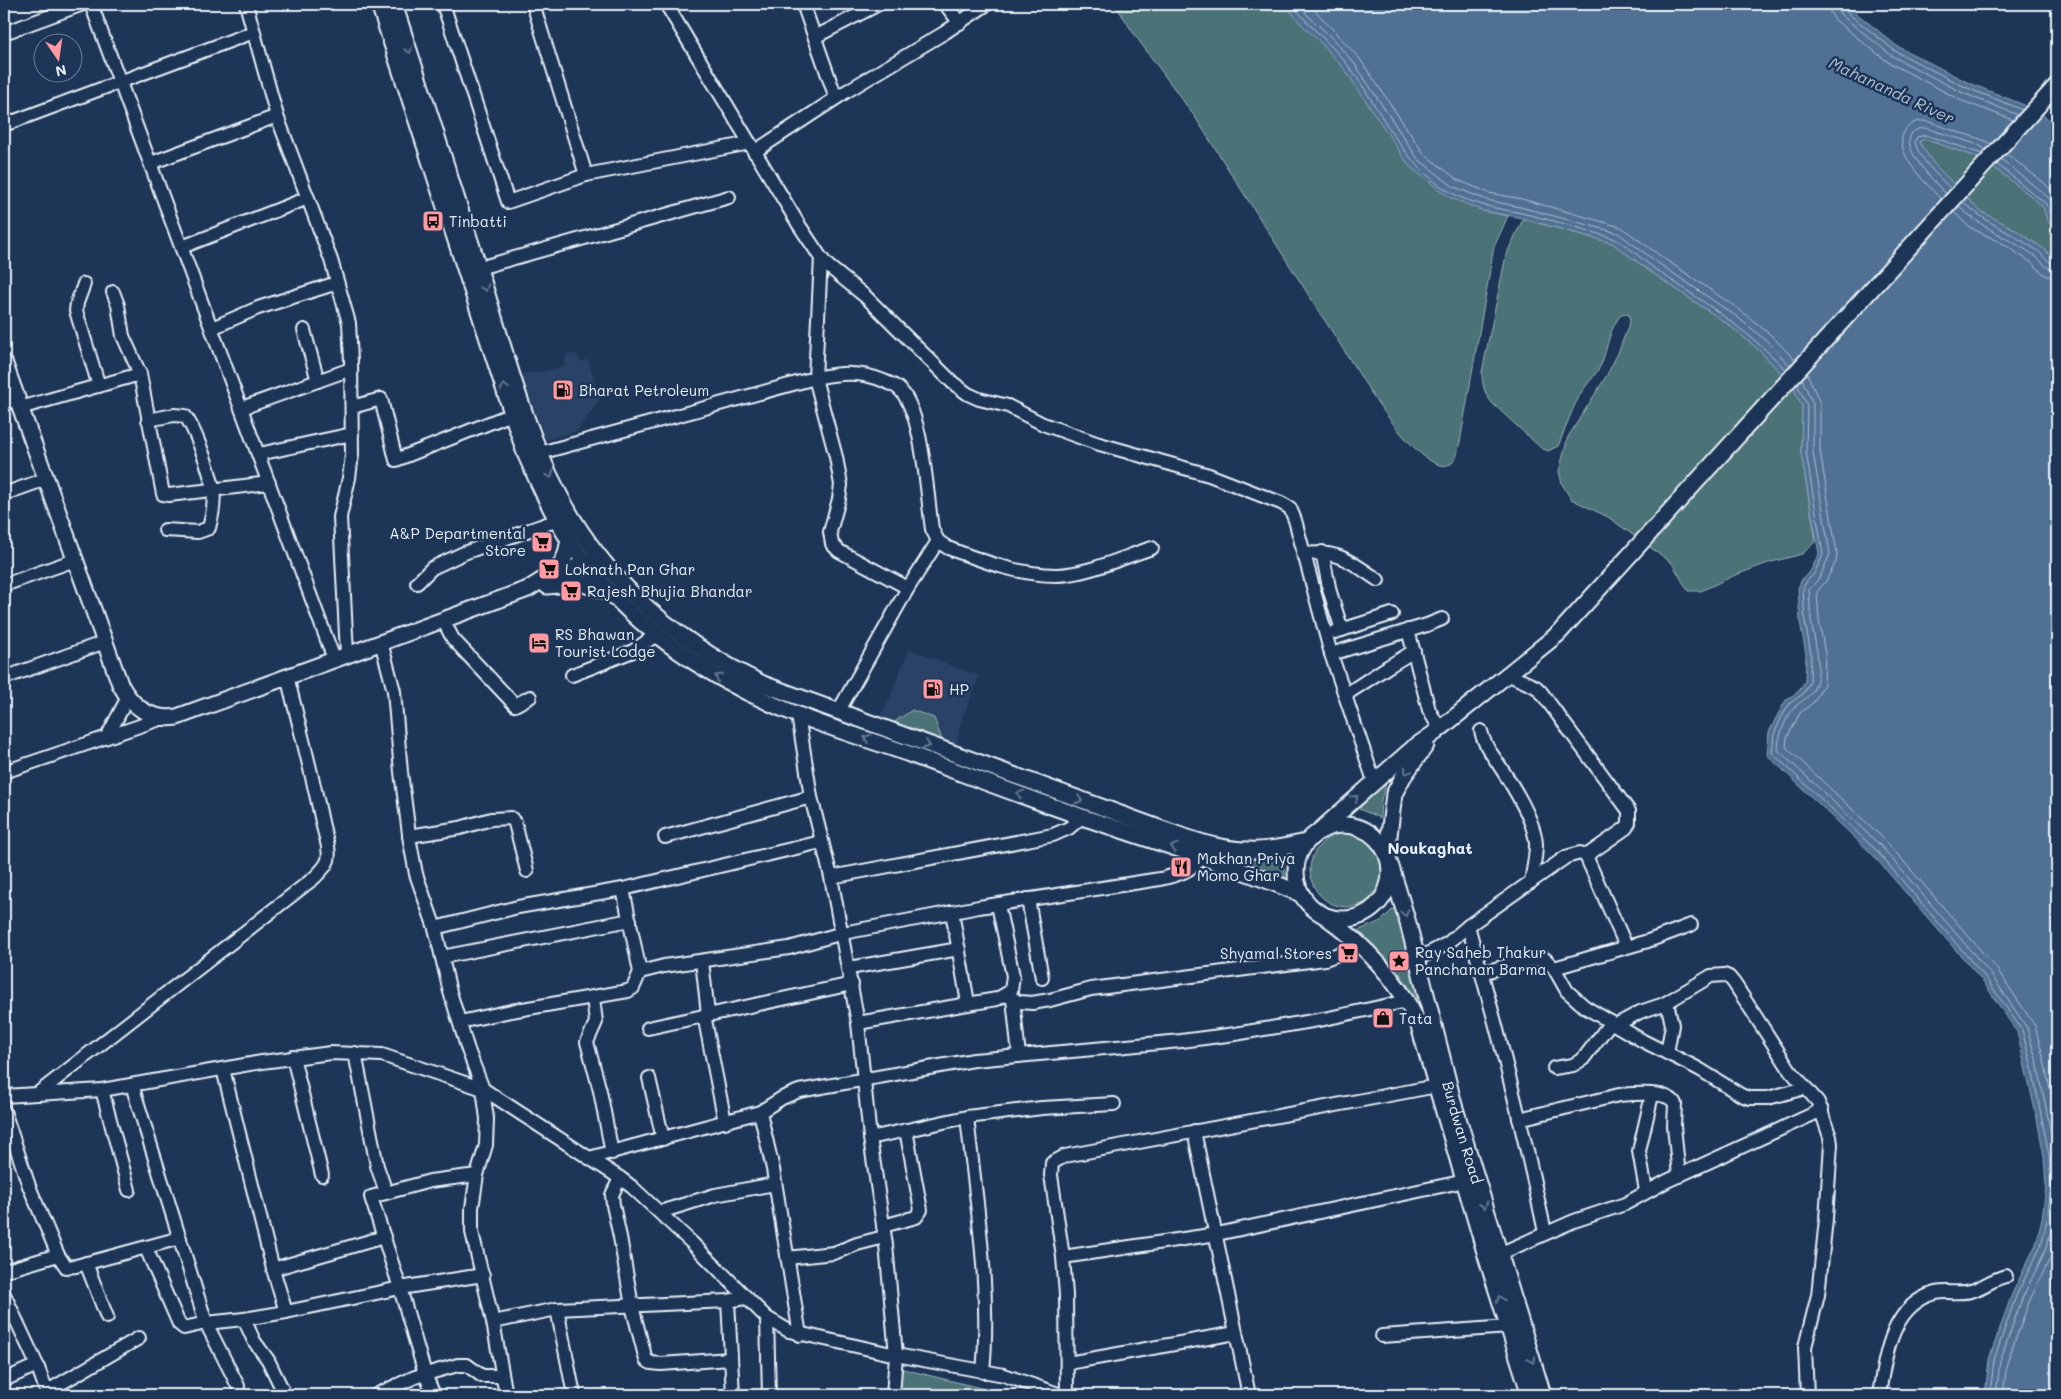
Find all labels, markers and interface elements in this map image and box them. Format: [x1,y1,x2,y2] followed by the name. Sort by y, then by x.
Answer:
[32,32,82,82] north arrow
[403,46,413,54] one-way arrow
[1826,52,1958,128] water label: Mahananda River
[54,61,68,82] text: N
[421,209,445,233] bus stop icon: Tinbatti
[449,211,507,231] place label: Tinbatti
[480,284,490,292] one-way arrow
[551,378,575,402] fuel station icon: Bharat Petroleum
[579,380,709,400] place label: Bharat Petroleum
[499,384,509,392] one-way arrow
[543,470,554,479] one-way arrow
[389,523,526,560] place label: A&P Departmental Store
[530,530,554,554] supermarket icon: A&P Departmental Store
[537,557,561,581] supermarket icon: Loknath Pan Ghar
[565,559,695,579] place label: Loknath Pan Ghar
[559,579,583,603] supermarket icon: Rajesh Bhujia Bhandar
[587,581,752,601] place label: Rajesh Bhujia Bhandar
[555,624,656,661] place label: RS Bhawan Tourist Lodge
[527,631,551,655] hotel icon: RS Bhawan Tourist Lodge
[714,673,723,683] one-way arrow
[921,677,945,701] fuel station icon: HP
[949,679,969,699] place label: HP
[864,734,872,744] one-way arrow
[922,739,930,749] one-way arrow
[1404,765,1413,775] one-way arrow
[1016,790,1025,800] one-way arrow
[1075,794,1083,804] one-way arrow
[1350,795,1359,804] one-way arrow
[1387,837,1473,858] district label: Noukaghat
[1170,843,1178,853] one-way arrow
[1197,848,1296,885] place label: Makhan Priya Momo Ghar
[1169,855,1193,879] restaurant icon: Makhan Priya Momo Ghar
[1399,909,1409,917] one-way arrow
[1336,941,1360,965] supermarket icon: Shyamal Stores
[1415,942,1547,979] place label: Ray Saheb Thakur Panchanan Barma
[1220,943,1332,963] place label: Shyamal Stores
[1387,949,1411,973] place icon: Ray Saheb Thakur Panchanan Barma
[1371,1006,1395,1030] shop icon: Tata
[1399,1008,1433,1028] place label: Tata
[1438,1079,1488,1186] street label: Burdwan Road
[1479,1201,1489,1209] one-way arrow
[1495,1295,1505,1303] one-way arrow
[1526,1356,1536,1364] one-way arrow

